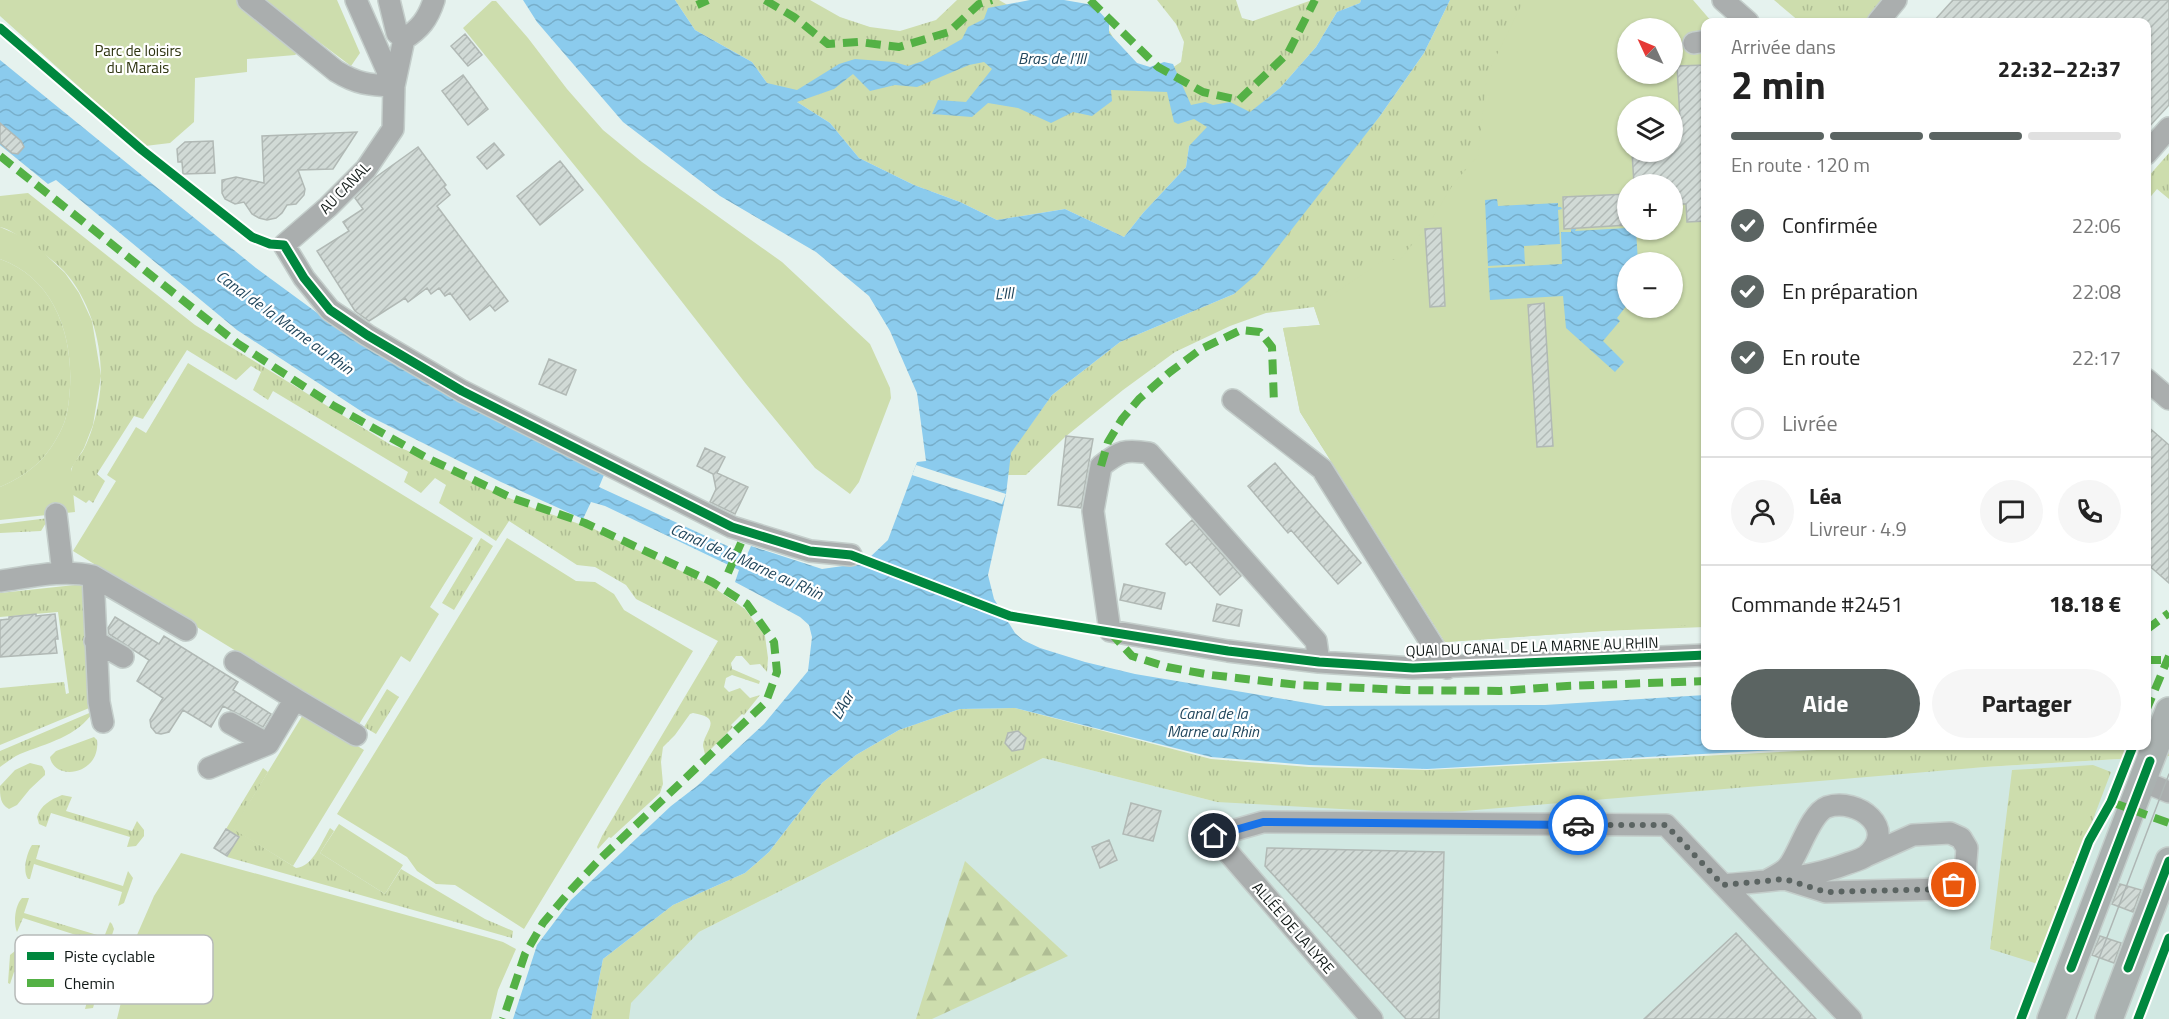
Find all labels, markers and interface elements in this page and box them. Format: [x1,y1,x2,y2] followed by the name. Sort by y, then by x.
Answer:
[1617,18,1683,84] north arrow
[1617,18,1683,318] map controls
[1731,31,1836,62] text: Arrivée dans
[94,39,182,79] park label: Parc de loisirs du Marais
[1018,46,1088,70] water label: Bras de l'Ill
[1998,52,2121,86] text: 22:32–22:37
[1731,55,1826,114] text: 2 min
[1617,96,1683,162] button: layers
[1731,149,1870,180] text: En route · 120 m
[314,156,376,219] street label: AU CANAL
[1617,174,1683,240] button: +
[1782,208,1878,242] text: Confirmée
[1731,209,1764,242] icon: check
[2072,210,2121,241] text: 22:06
[1617,252,1683,318] button: −
[211,264,360,381] water label: Canal de la Marne au Rhin
[1782,274,1918,308] text: En préparation
[1731,275,1764,308] icon: check
[2072,276,2121,307] text: 22:08
[994,280,1016,305] water label: L'Ill
[1782,340,1860,374] text: En route
[1731,341,1764,374] icon: check
[2072,342,2121,373] text: 22:17
[1782,406,1838,440] text: Livrée
[1809,479,1842,513] text: Léa
[1731,480,1794,543] button: person
[1980,480,2043,543] button: chat
[2058,480,2121,543] button: phone
[1809,513,1907,544] text: Livreur · 4.9
[667,517,828,606] water label: Canal de la Marne au Rhin
[1731,587,1903,621] text: Commande #2451
[2049,587,2121,621] text: 18.18 €
[1405,631,1659,662] street label: QUAI DU CANAL DE LA MARNE AU RHIN
[1731,669,1920,738] button: Aide
[1932,669,2121,738] button: Partager
[824,685,861,724] water label: L'Aar
[1167,701,1260,743] water label: Canal de la Marne au Rhin
[1548,795,1608,855] courier
[1562,809,1595,842] icon: car
[1188,810,1239,861] pin
[1197,819,1230,852] icon: home
[1928,859,1979,910] pin
[1937,868,1970,901] icon: bag
[1247,877,1340,979] street label: ALLÉE DE LA LYRE
[15,935,213,1004] legend
[64,944,155,968] text: Piste cyclable
[64,971,115,995] text: Chemin

